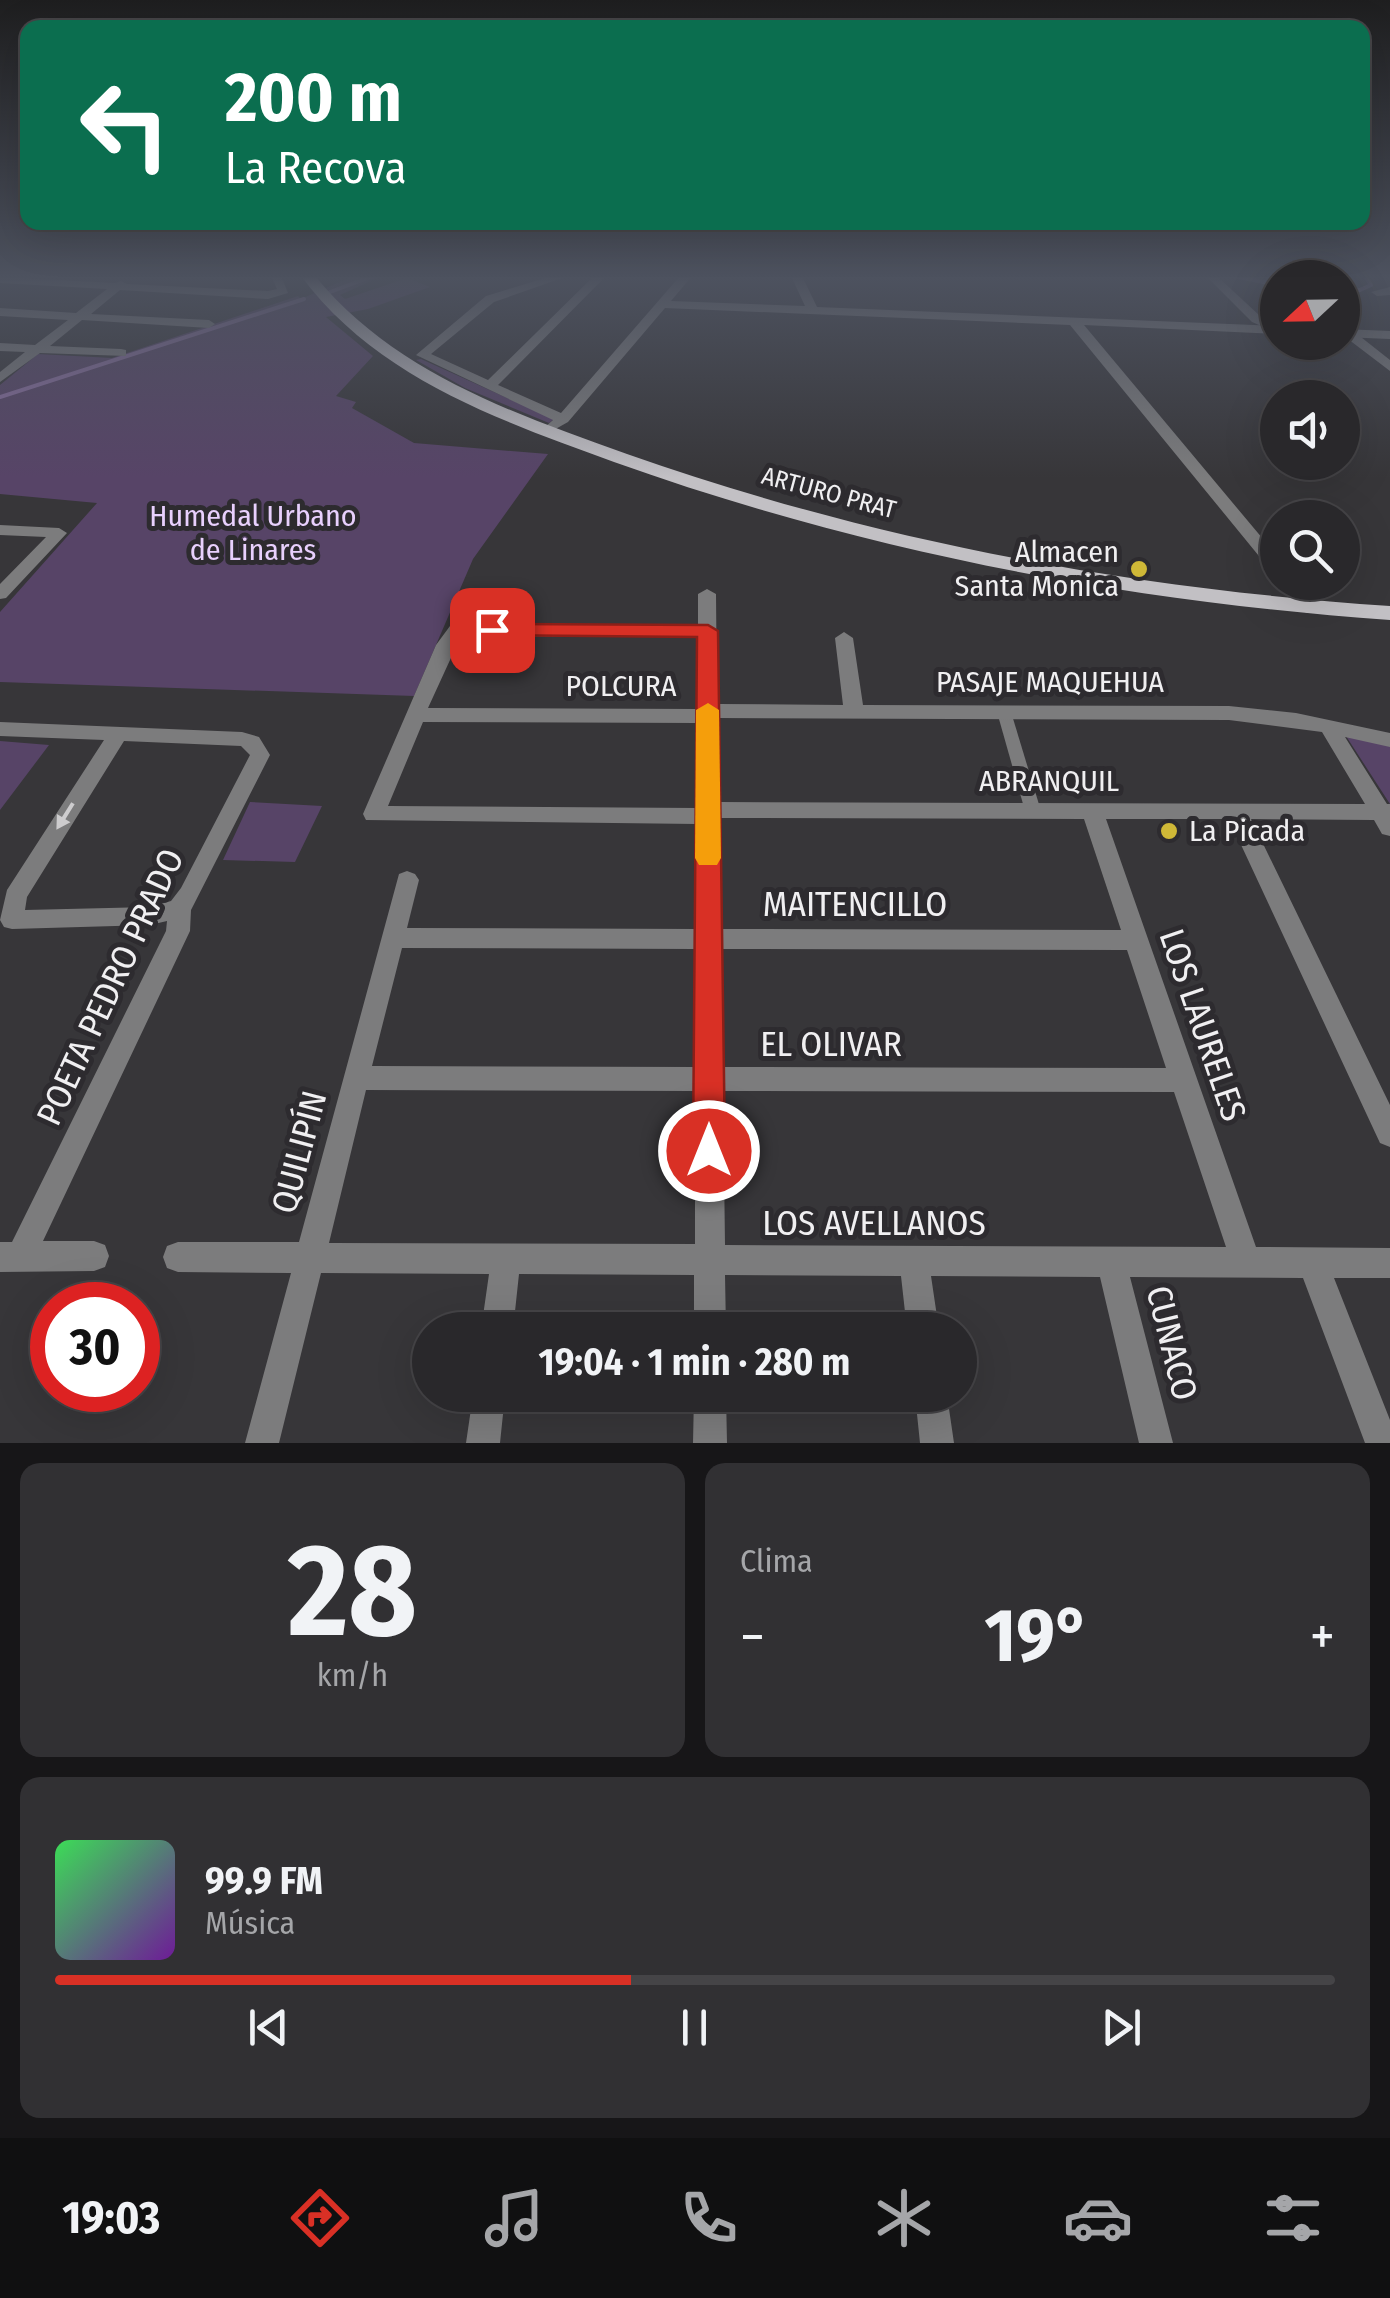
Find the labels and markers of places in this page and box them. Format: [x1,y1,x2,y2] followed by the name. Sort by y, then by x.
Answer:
[955,534,1119,604] place label: Almacen Santa Monica
[1128,558,1150,580] marker: Almacen Santa Monica
[450,588,535,673] pin
[1189,813,1305,849] place label: La Picada
[1158,820,1180,842] marker: La Picada

